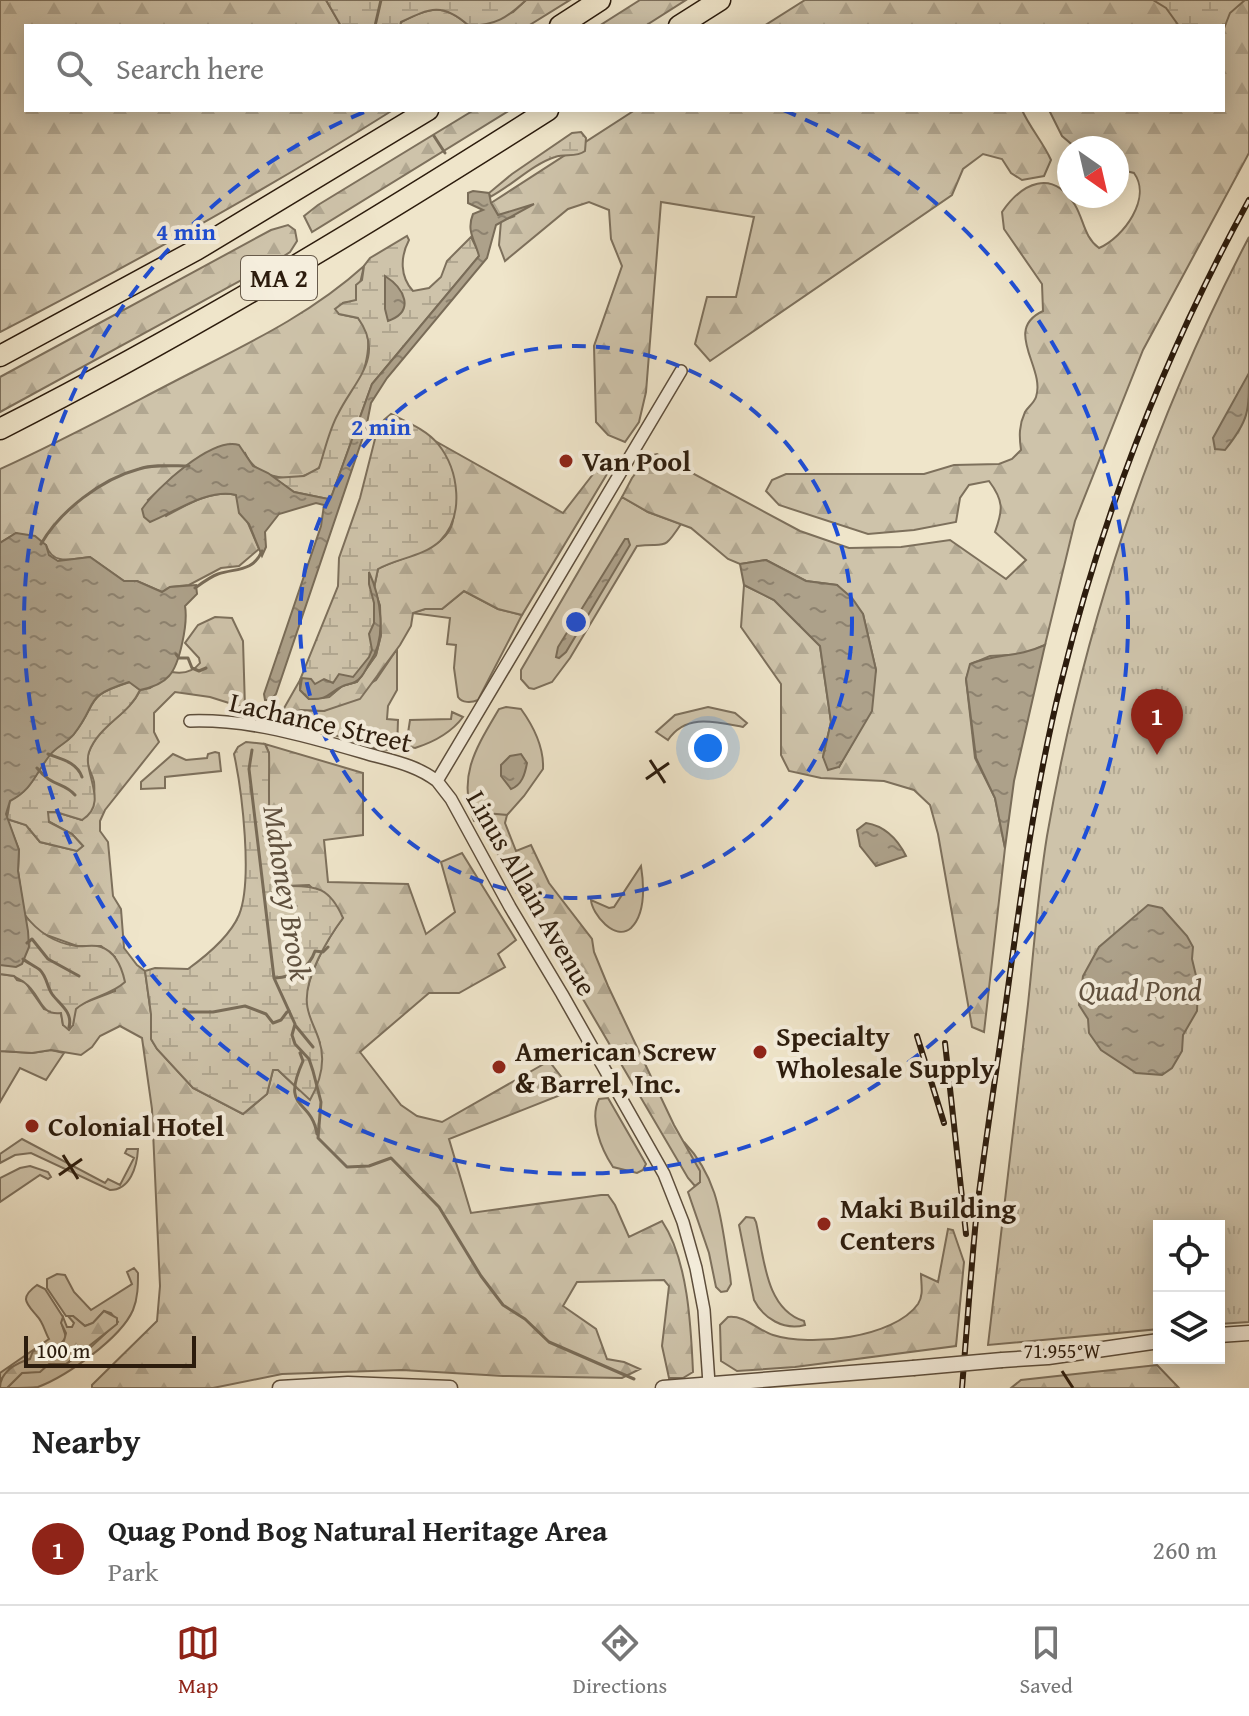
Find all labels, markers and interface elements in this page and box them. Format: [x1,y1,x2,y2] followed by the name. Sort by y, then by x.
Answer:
[24,24,1225,112] search box
[52,46,96,90] icon: search
[116,46,264,90] text: Search here
[1057,136,1129,208] north arrow
[156,214,216,249] text: 4 min
[241,256,317,300] road number: MA 2
[351,409,411,444] text: 2 min
[582,440,691,481] place label: Van Pool
[557,452,575,470] marker: Van Pool
[562,608,590,636] centre of rings
[226,681,416,762] street label: Lachance Street
[1131,689,1183,755] pin: 1
[688,728,728,768] your location
[457,782,608,1003] street label: Linus Allain Avenue
[252,802,324,984] water label: Mahoney Brook
[1078,968,1202,1012] water label: Quad Pond
[776,1015,995,1088] place label: Specialty Wholesale Supply
[515,1030,717,1103] place label: American Screw & Barrel, Inc.
[751,1043,769,1061] marker: Specialty Wholesale Supply
[490,1058,508,1076] marker: American Screw & Barrel, Inc.
[48,1105,224,1146] place label: Colonial Hotel
[23,1117,41,1135] marker: Colonial Hotel
[840,1187,1016,1260] place label: Maki Building Centers
[815,1215,833,1233] marker: Maki Building Centers
[1153,1220,1225,1364] map controls
[1153,1220,1225,1292] button: locate
[1153,1292,1225,1364] button: layers
[24,1332,196,1368] scale bar
[36,1334,91,1366] text: 100 m
[1023,1336,1101,1365] text: 71.955°W
[32,1416,141,1465] text: Nearby
[108,1508,608,1552] text: Quag Pond Bog Natural Heritage Area
[51,1530,65,1569] text: 1
[1152,1530,1217,1569] text: 260 m
[108,1552,158,1591] text: Park
[176,1621,220,1701] tab: Map
[573,1621,667,1701] tab: Directions
[1020,1621,1073,1701] tab: Saved

